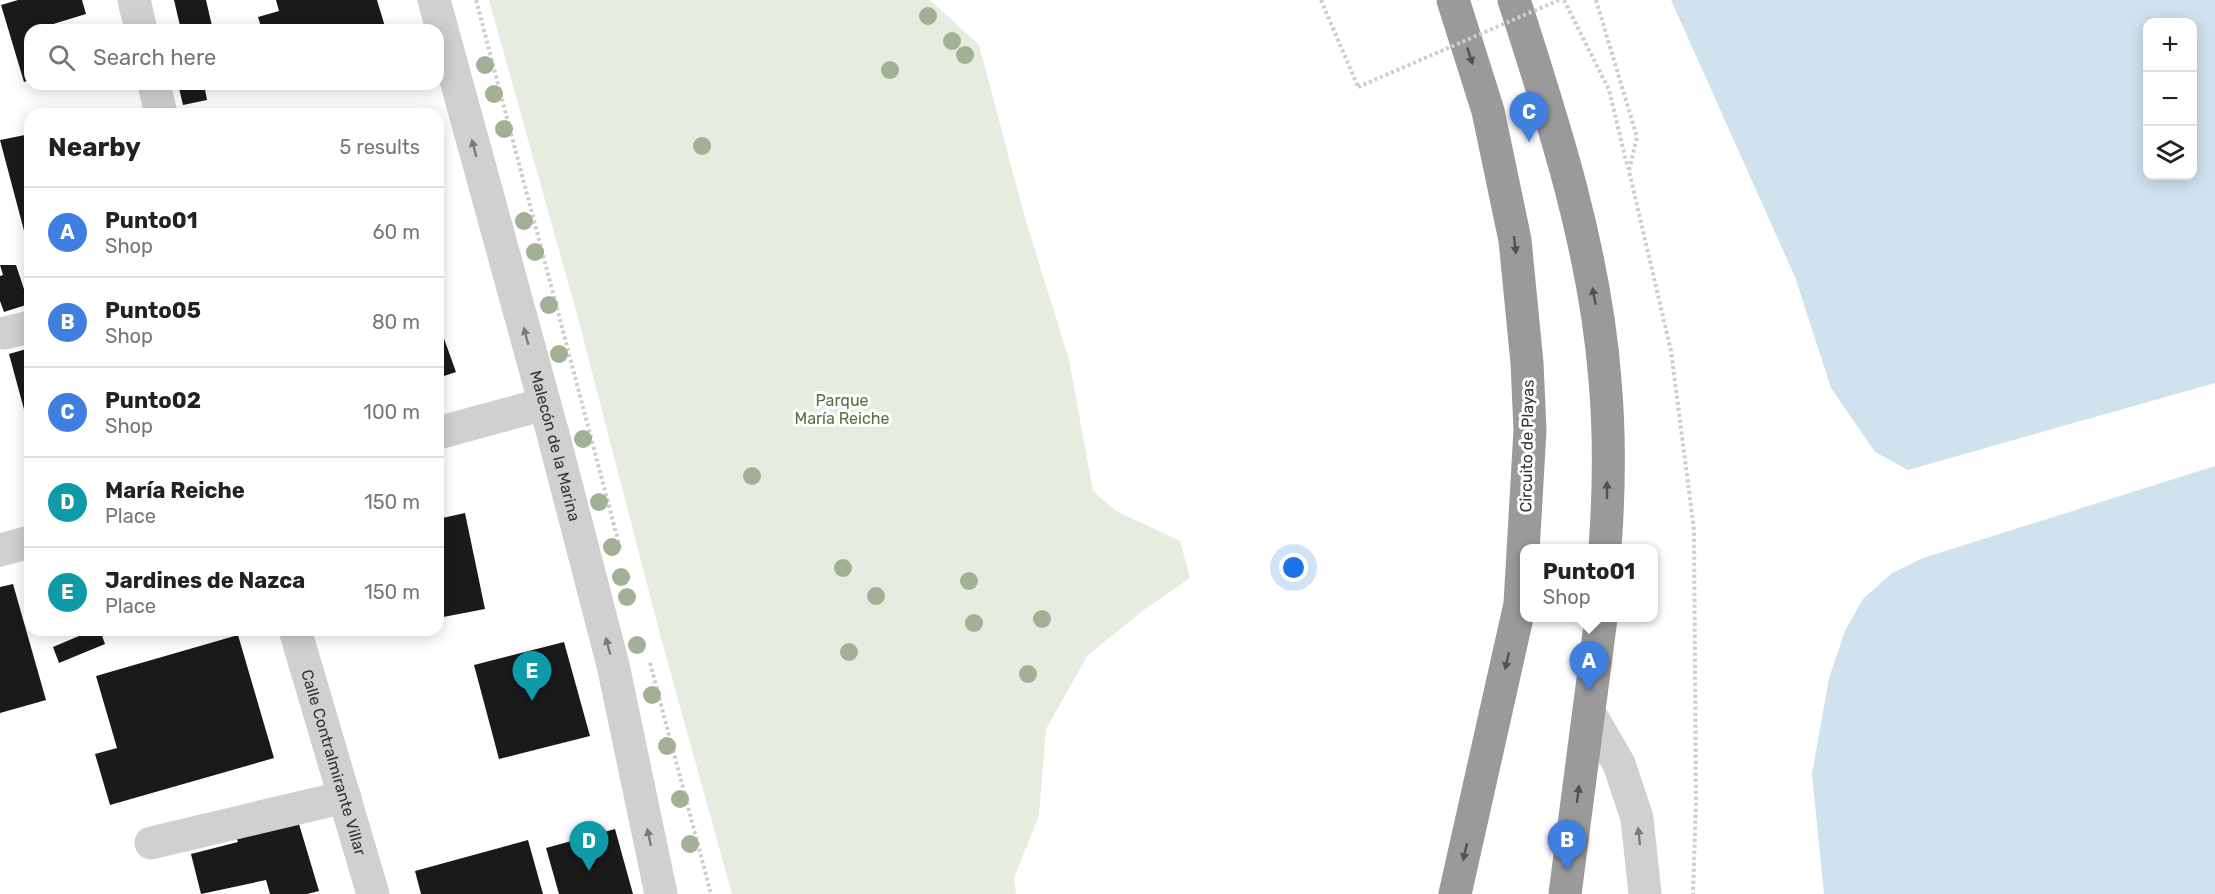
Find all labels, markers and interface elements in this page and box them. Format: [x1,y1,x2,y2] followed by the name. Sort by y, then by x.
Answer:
[2143,18,2197,180] map controls
[2143,18,2197,72] button: +
[24,24,444,90] search box
[45,41,78,74] icon: search
[93,44,216,71] text: Search here
[1466,47,1476,65] one-way arrow
[2143,72,2197,126] button: −
[1510,92,1549,142] pin: C
[2143,126,2197,180] button: layers
[48,132,141,163] text: Nearby
[339,135,420,159] text: 5 results
[469,139,479,157] one-way arrow
[105,207,198,234] text: Punto01
[60,220,75,244] text: A
[373,220,420,244] text: 60 m
[105,234,153,258] text: Shop
[1511,236,1520,255] one-way arrow
[1589,286,1598,305] one-way arrow
[105,297,201,324] text: Punto05
[60,310,75,334] text: B
[372,310,420,334] text: 80 m
[105,324,153,348] text: Shop
[520,327,530,345] one-way arrow
[526,368,585,523] street label: Malecón de la Marina
[1516,379,1538,513] street label: Circuito de Playas
[105,387,201,414] text: Punto02
[795,391,890,428] park label: Parque María Reiche
[60,400,75,424] text: C
[363,400,420,424] text: 100 m
[105,414,153,438] text: Shop
[105,477,245,504] text: María Reiche
[1602,481,1612,500] one-way arrow
[60,490,75,514] text: D
[364,490,420,514] text: 150 m
[105,504,156,528] text: Place
[1520,544,1658,622] popup
[1279,553,1308,582] your location
[1543,558,1635,585] text: Punto01
[105,567,305,594] text: Jardines de Nazca
[61,580,74,604] text: E
[364,580,420,604] text: 150 m
[1543,585,1591,609] text: Shop
[105,594,156,618] text: Place
[602,637,612,655] one-way arrow
[1570,642,1608,691] pin: A
[512,652,552,701] pin: E
[1502,652,1512,671] one-way arrow
[298,667,371,857] street label: Calle Contralmirante Villar
[1573,785,1583,804] one-way arrow
[1548,820,1586,870] pin: B
[570,822,608,871] pin: D
[1634,826,1644,845] one-way arrow
[644,827,653,846] one-way arrow
[1460,843,1469,862] one-way arrow

